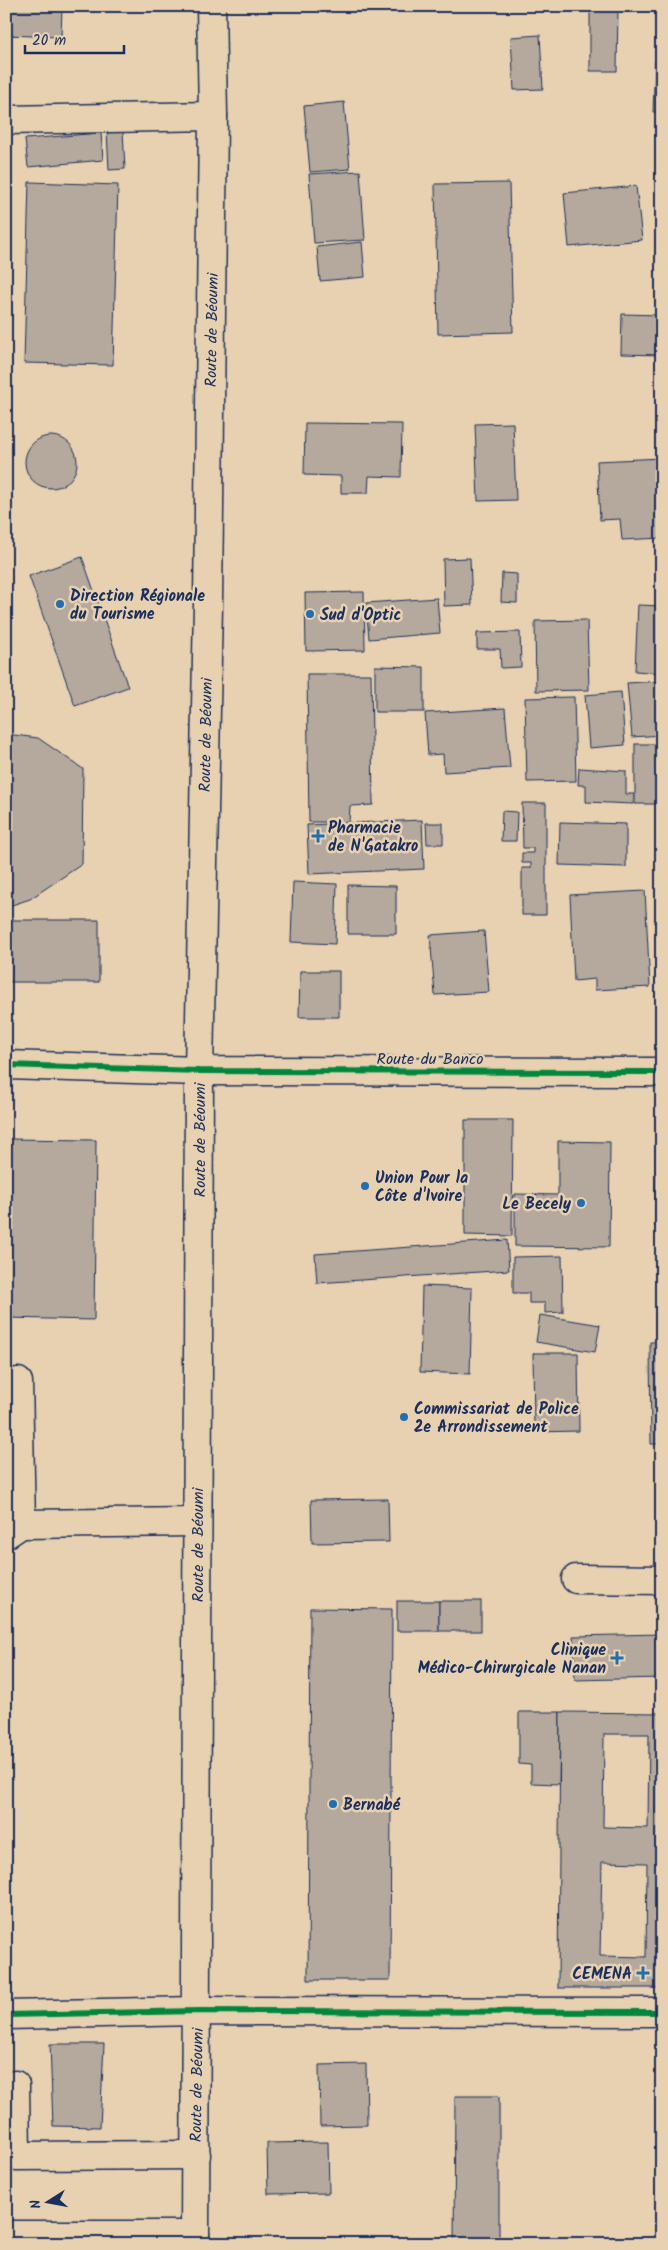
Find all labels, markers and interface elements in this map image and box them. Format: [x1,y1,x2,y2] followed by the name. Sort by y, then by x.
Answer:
[25,22,124,54] scale bar
[32,29,66,53] text: 20 m
[199,271,226,387] street label: Route de Béoumi
[70,584,205,627] place label: Direction Régionale du Tourisme
[54,598,66,610] marker: Direction Régionale du Tourisme
[320,603,401,628] place label: Sud d'Optic
[304,608,316,620] marker: Sud d'Optic
[193,676,220,792] street label: Route de Béoumi
[328,816,418,859] place label: Pharmacie de N'Gatakro
[312,830,324,842] marker: Pharmacie de N'Gatakro
[377,1047,483,1072] street label: Route du Banco
[188,1082,213,1197] street label: Route de Béoumi
[375,1166,468,1209] place label: Union Pour la Côte d'Ivoire
[359,1180,371,1192] marker: Union Pour la Côte d'Ivoire
[502,1192,572,1217] place label: Le Becely
[575,1197,587,1209] marker: Le Becely
[414,1397,579,1440] place label: Commissariat de Police 2e Arrondissement
[398,1411,410,1423] marker: Commissariat de Police 2e Arrondissement
[186,1487,211,1602] street label: Route de Béoumi
[418,1638,606,1681] place label: Clinique Médico-Chirurgicale Nanan
[610,1651,624,1665] marker: Clinique Médico-Chirurgicale Nanan
[343,1793,401,1818] place label: Bernabé
[327,1798,339,1810] marker: Bernabé
[572,1962,632,1987] place label: CEMENA
[636,1966,650,1980] marker: CEMENA
[184,2026,211,2142] street label: Route de Béoumi
[22,2178,72,2228] north arrow
[25,2198,48,2211] text: N

